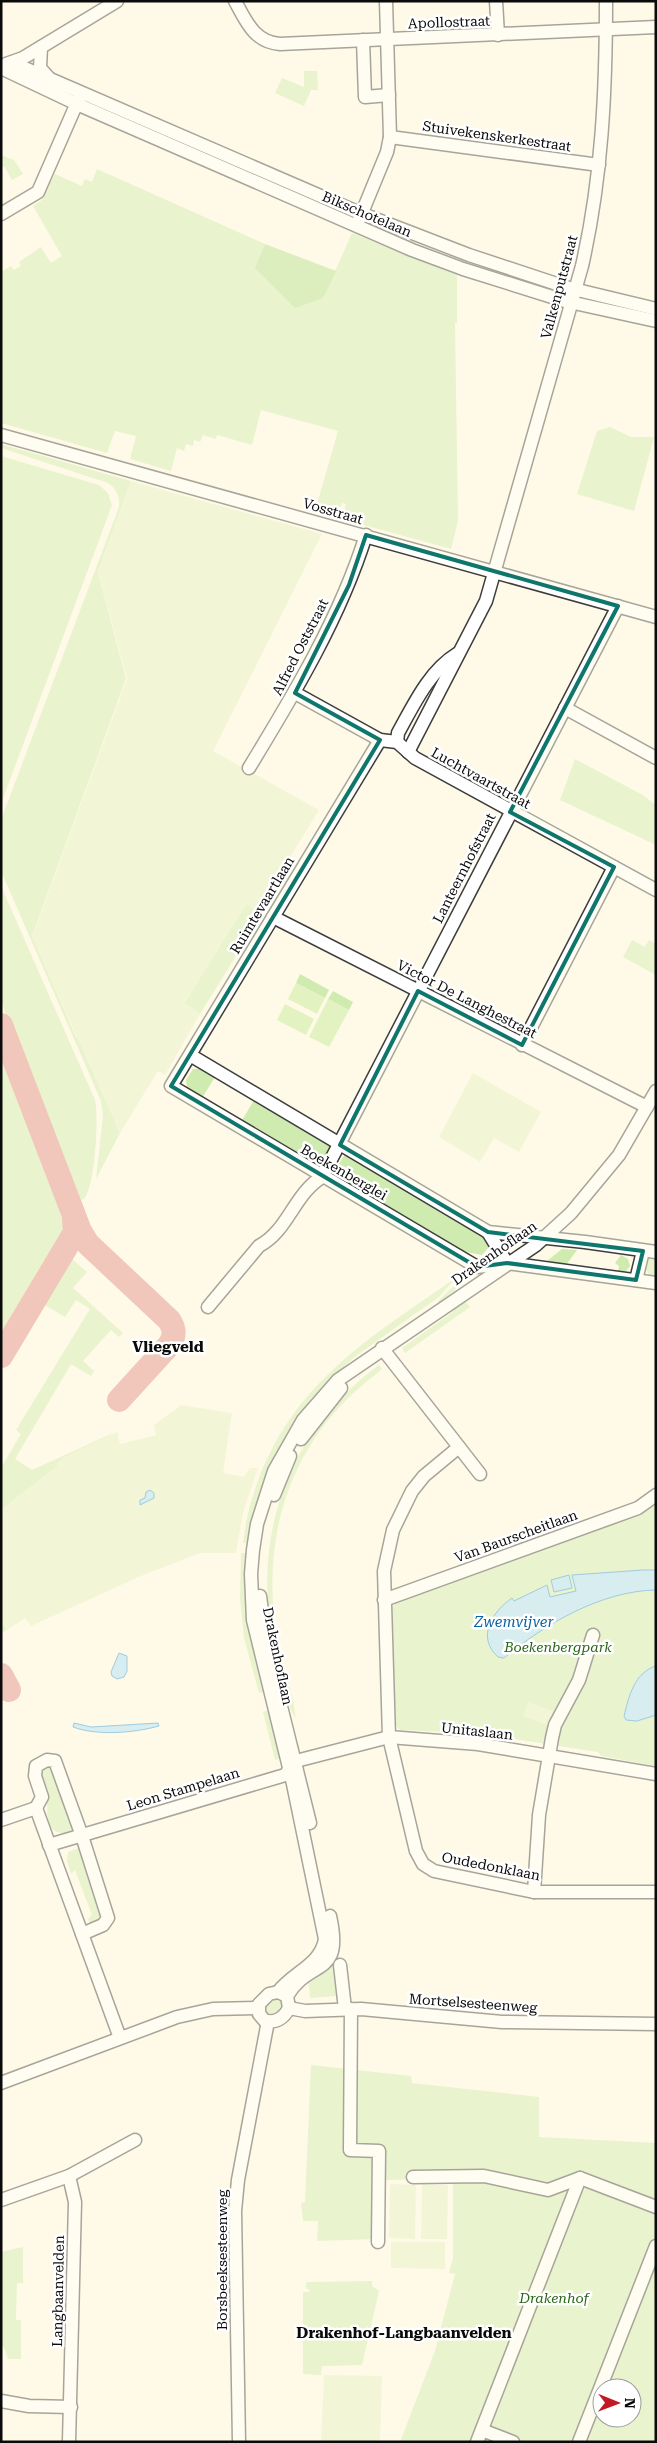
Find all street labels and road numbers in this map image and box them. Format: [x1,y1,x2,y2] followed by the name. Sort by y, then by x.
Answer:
[408,13,490,31] street label: Apollostraat
[422,118,572,154] street label: Stuivekenskerkestraat
[320,188,414,240] street label: Bikschotelaan
[537,233,581,341] street label: Valkenputstraat
[301,495,365,527] street label: Vosstraat
[269,596,331,698] street label: Alfred Oststraat
[428,744,534,812] street label: Luchtvaartstraat
[429,810,499,926] street label: Lanteernhofstraat
[227,854,297,956] street label: Ruimtevaartlaan
[394,957,540,1041] street label: Victor De Langhestraat
[298,1141,391,1204] street label: Boekenberglei
[448,1218,540,1288] street label: Drakenhoflaan
[452,1506,580,1566] street label: Van Baurscheitlaan
[260,1605,296,1707] street label: Drakenhoflaan
[440,1719,514,1743] street label: Unitaslaan
[125,1764,241,1814] street label: Leon Stampelaan
[440,1849,542,1883] street label: Oudedonklaan
[408,1991,538,2015] street label: Mortselsesteenweg
[214,2190,230,2330] street label: Borsbeeksesteenweg
[49,2235,67,2347] street label: Langbaanvelden

